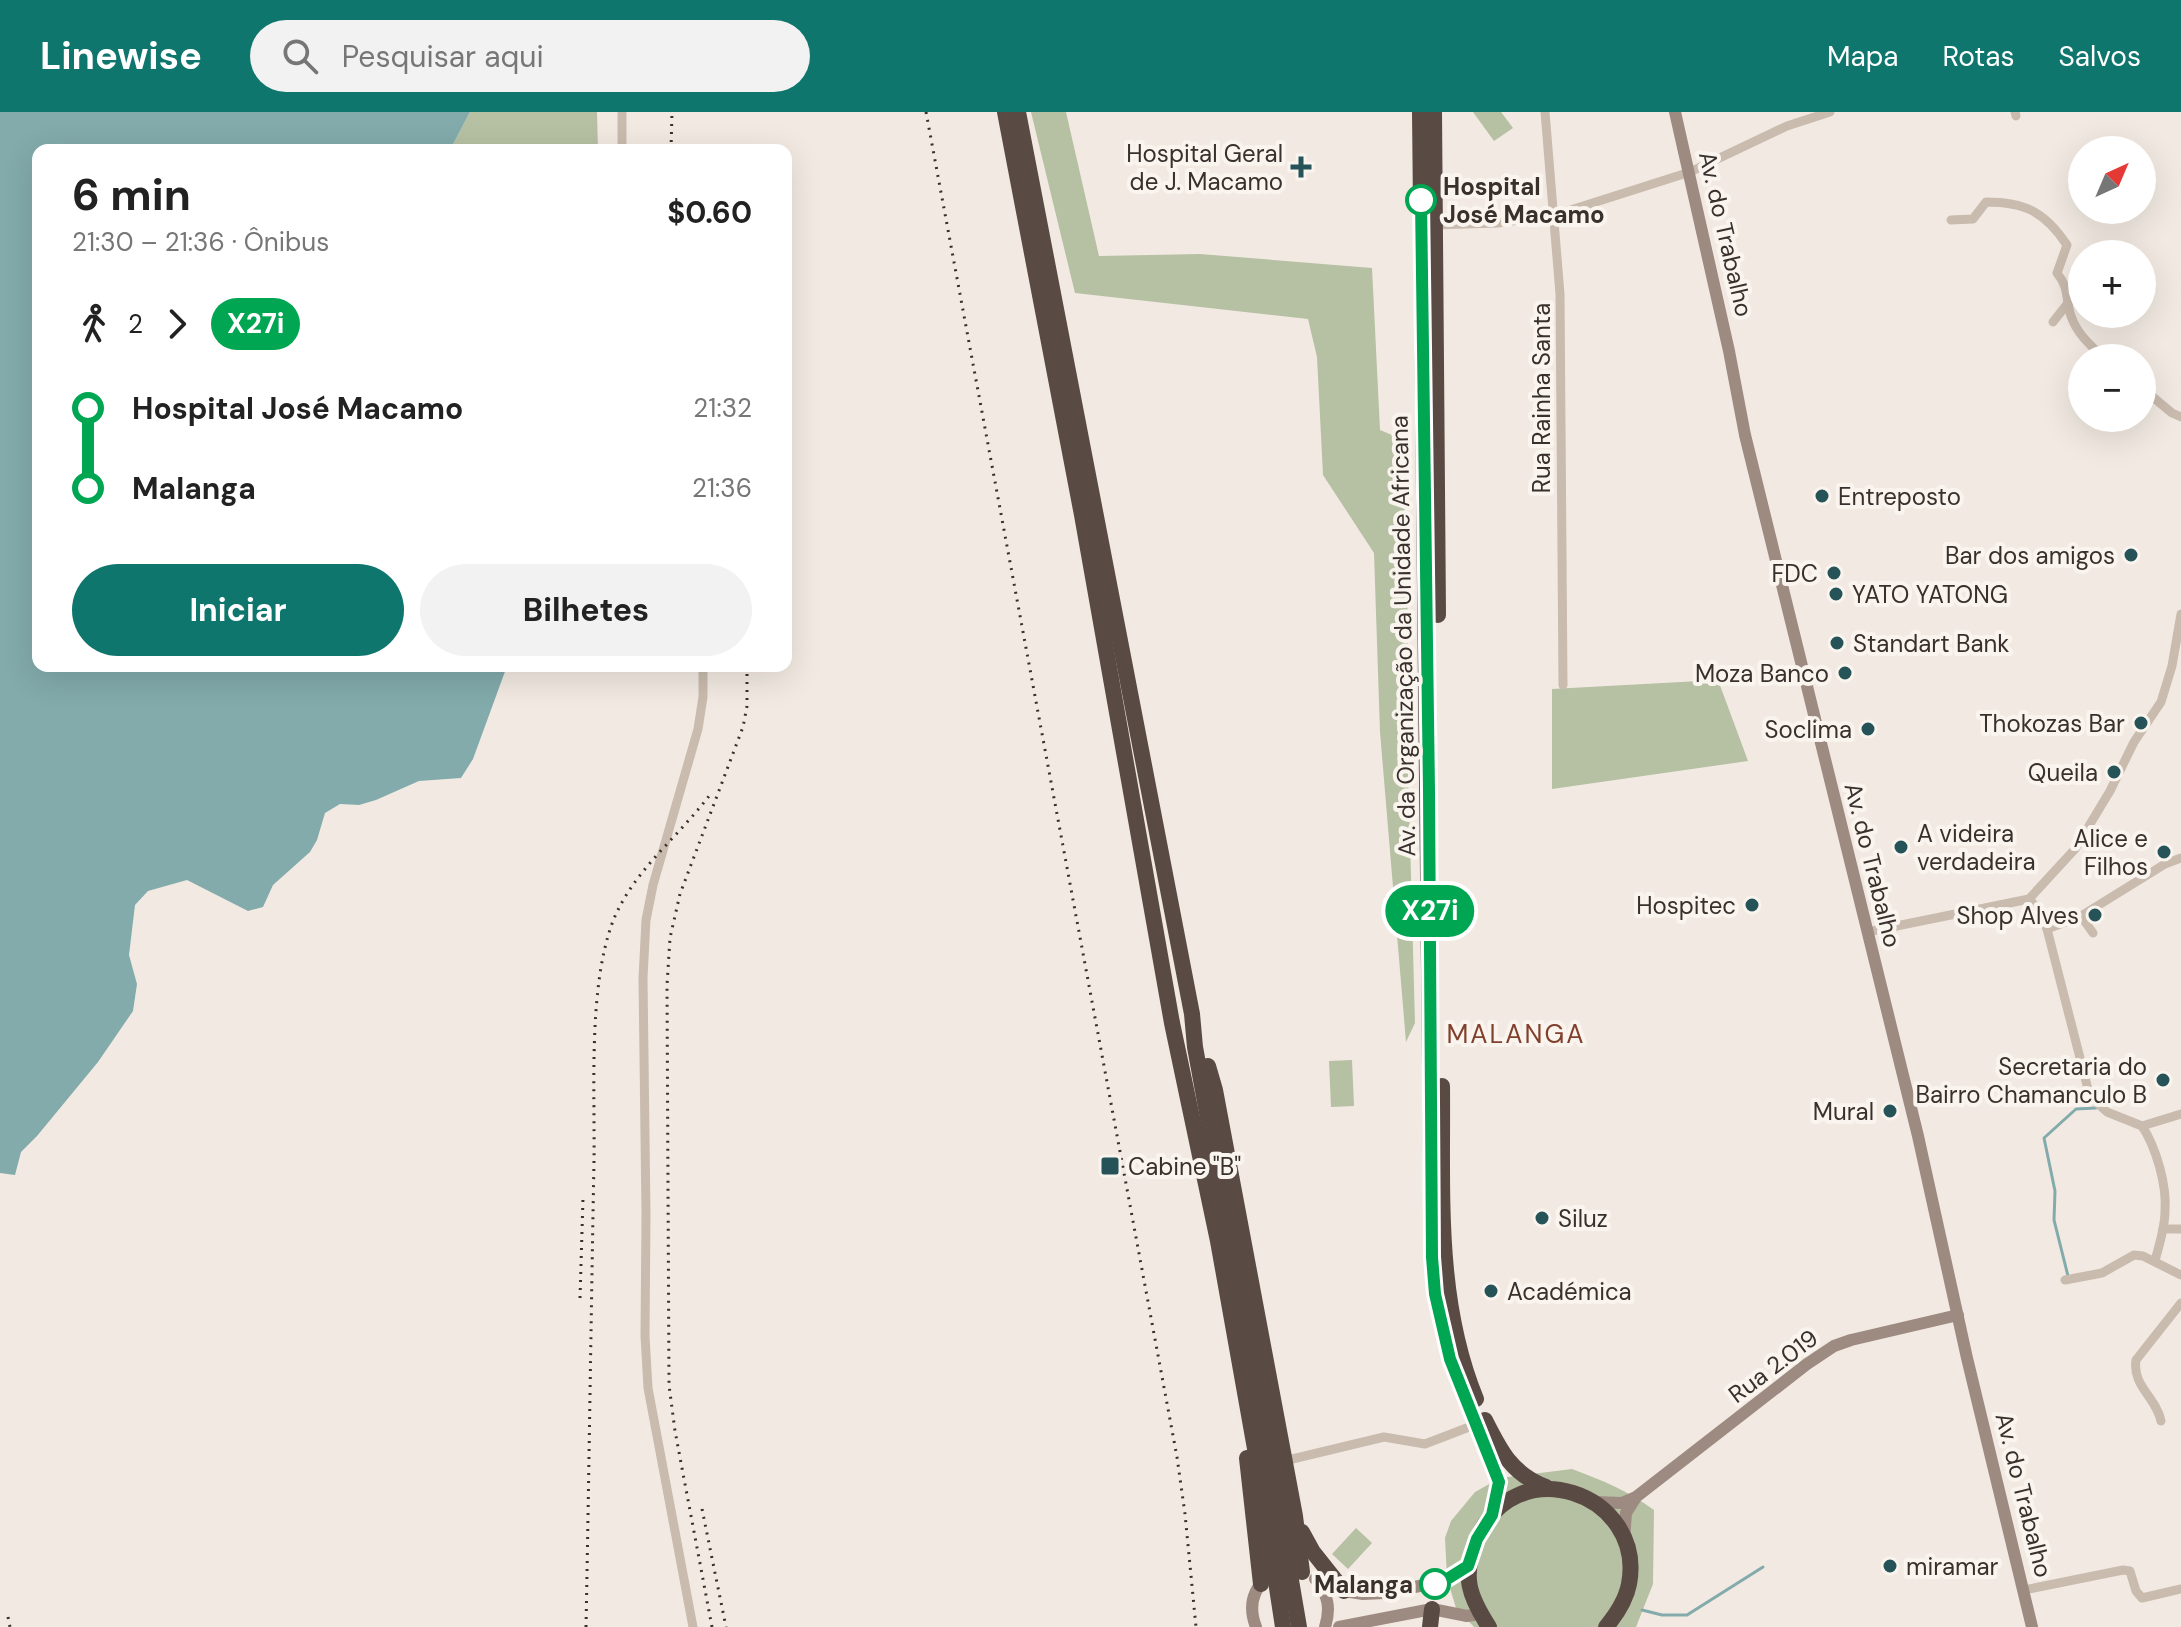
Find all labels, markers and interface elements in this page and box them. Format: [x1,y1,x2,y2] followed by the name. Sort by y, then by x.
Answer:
[250,20,810,92] search box
[40,31,202,81] text: Linewise
[278,34,322,78] icon: search
[342,37,544,76] text: Pesquisar aqui
[1827,38,1898,75] text: Mapa
[1942,38,2015,75] text: Rotas
[2059,38,2141,75] text: Salvos
[2068,136,2156,224] north arrow
[2068,136,2156,432] map controls
[1126,138,1283,197] place label: Hospital Geral de J. Macamo
[1692,148,1760,320] street label: Av. do Trabalho
[1290,156,1312,178] marker: Hospital Geral de J. Macamo
[72,166,191,224] text: 6 min
[1443,171,1605,230] place label: Hospital José Macamo
[1406,185,1436,215] marker: Hospital José Macamo
[667,193,752,232] text: $0.60
[72,225,329,259] text: 21:30 – 21:36 · Ônibus
[2068,240,2156,328] button: +
[72,302,116,346] icon: walk
[155,302,199,346] icon: forward
[1526,303,1557,493] street label: Rua Rainha Santa
[227,305,284,342] text: X27i
[128,307,143,341] text: 2
[2068,344,2156,432] button: −
[132,389,463,428] text: Hospital José Macamo
[693,391,752,425] text: 21:32
[1384,415,1422,857] street label: Av. da Organização da Unidade Africana
[132,469,256,508] text: Malanga
[692,471,752,505] text: 21:36
[1838,481,1961,512] place label: Entreposto
[1813,487,1831,505] marker: Entreposto
[1945,540,2115,571] place label: Bar dos amigos
[2122,546,2140,564] marker: Bar dos amigos
[1771,558,1818,589] place label: FDC
[72,564,404,656] button: Iniciar
[420,564,752,656] button: Bilhetes
[1825,564,1843,582] marker: FDC
[1852,579,2008,610] place label: YATO YATONG
[1827,585,1845,603] marker: YATO YATONG
[1853,628,2009,659] place label: Standart Bank
[1828,634,1846,652] marker: Standart Bank
[1695,658,1829,689] place label: Moza Banco
[1836,664,1854,682] marker: Moza Banco
[1979,708,2125,739] place label: Thokozas Bar
[1765,714,1852,745] place label: Soclima
[2132,714,2150,732] marker: Thokozas Bar
[1859,720,1877,738] marker: Soclima
[2028,757,2098,788] place label: Queila
[2105,763,2123,781] marker: Queila
[1838,779,1908,951] street label: Av. do Trabalho
[1917,818,2036,877] place label: A videira verdadeira
[2074,823,2148,882] place label: Alice e Filhos
[1892,838,1910,856] marker: A videira verdadeira
[2155,843,2173,861] marker: Alice e Filhos
[1374,885,1486,937] line badge: X27i
[1636,890,1736,921] place label: Hospitec
[1401,892,1459,929] text: X27i
[1743,896,1761,914] marker: Hospitec
[1957,900,2079,931] place label: Shop Alves
[2086,906,2104,924] marker: Shop Alves
[1446,1017,1586,1051] district label: MALANGA
[1916,1051,2147,1110] place label: Secretaria do Bairro Chamanculo B
[2154,1071,2172,1089] marker: Secretaria do Bairro Chamanculo B
[1813,1096,1874,1127] place label: Mural
[1881,1102,1899,1120] marker: Mural
[1128,1151,1241,1182] place label: Cabine "B"
[1099,1155,1121,1177] marker: Cabine "B"
[1558,1203,1608,1234] place label: Siluz
[1533,1209,1551,1227] marker: Siluz
[1507,1276,1632,1307] place label: Académica
[1482,1282,1500,1300] marker: Académica
[1722,1322,1824,1410] street label: Rua 2.019
[1989,1409,2059,1581] street label: Av. do Trabalho
[1906,1551,1999,1582] place label: miramar
[1881,1557,1899,1575] marker: miramar
[1314,1569,1413,1600] place label: Malanga
[1420,1569,1450,1599] marker: Malanga

